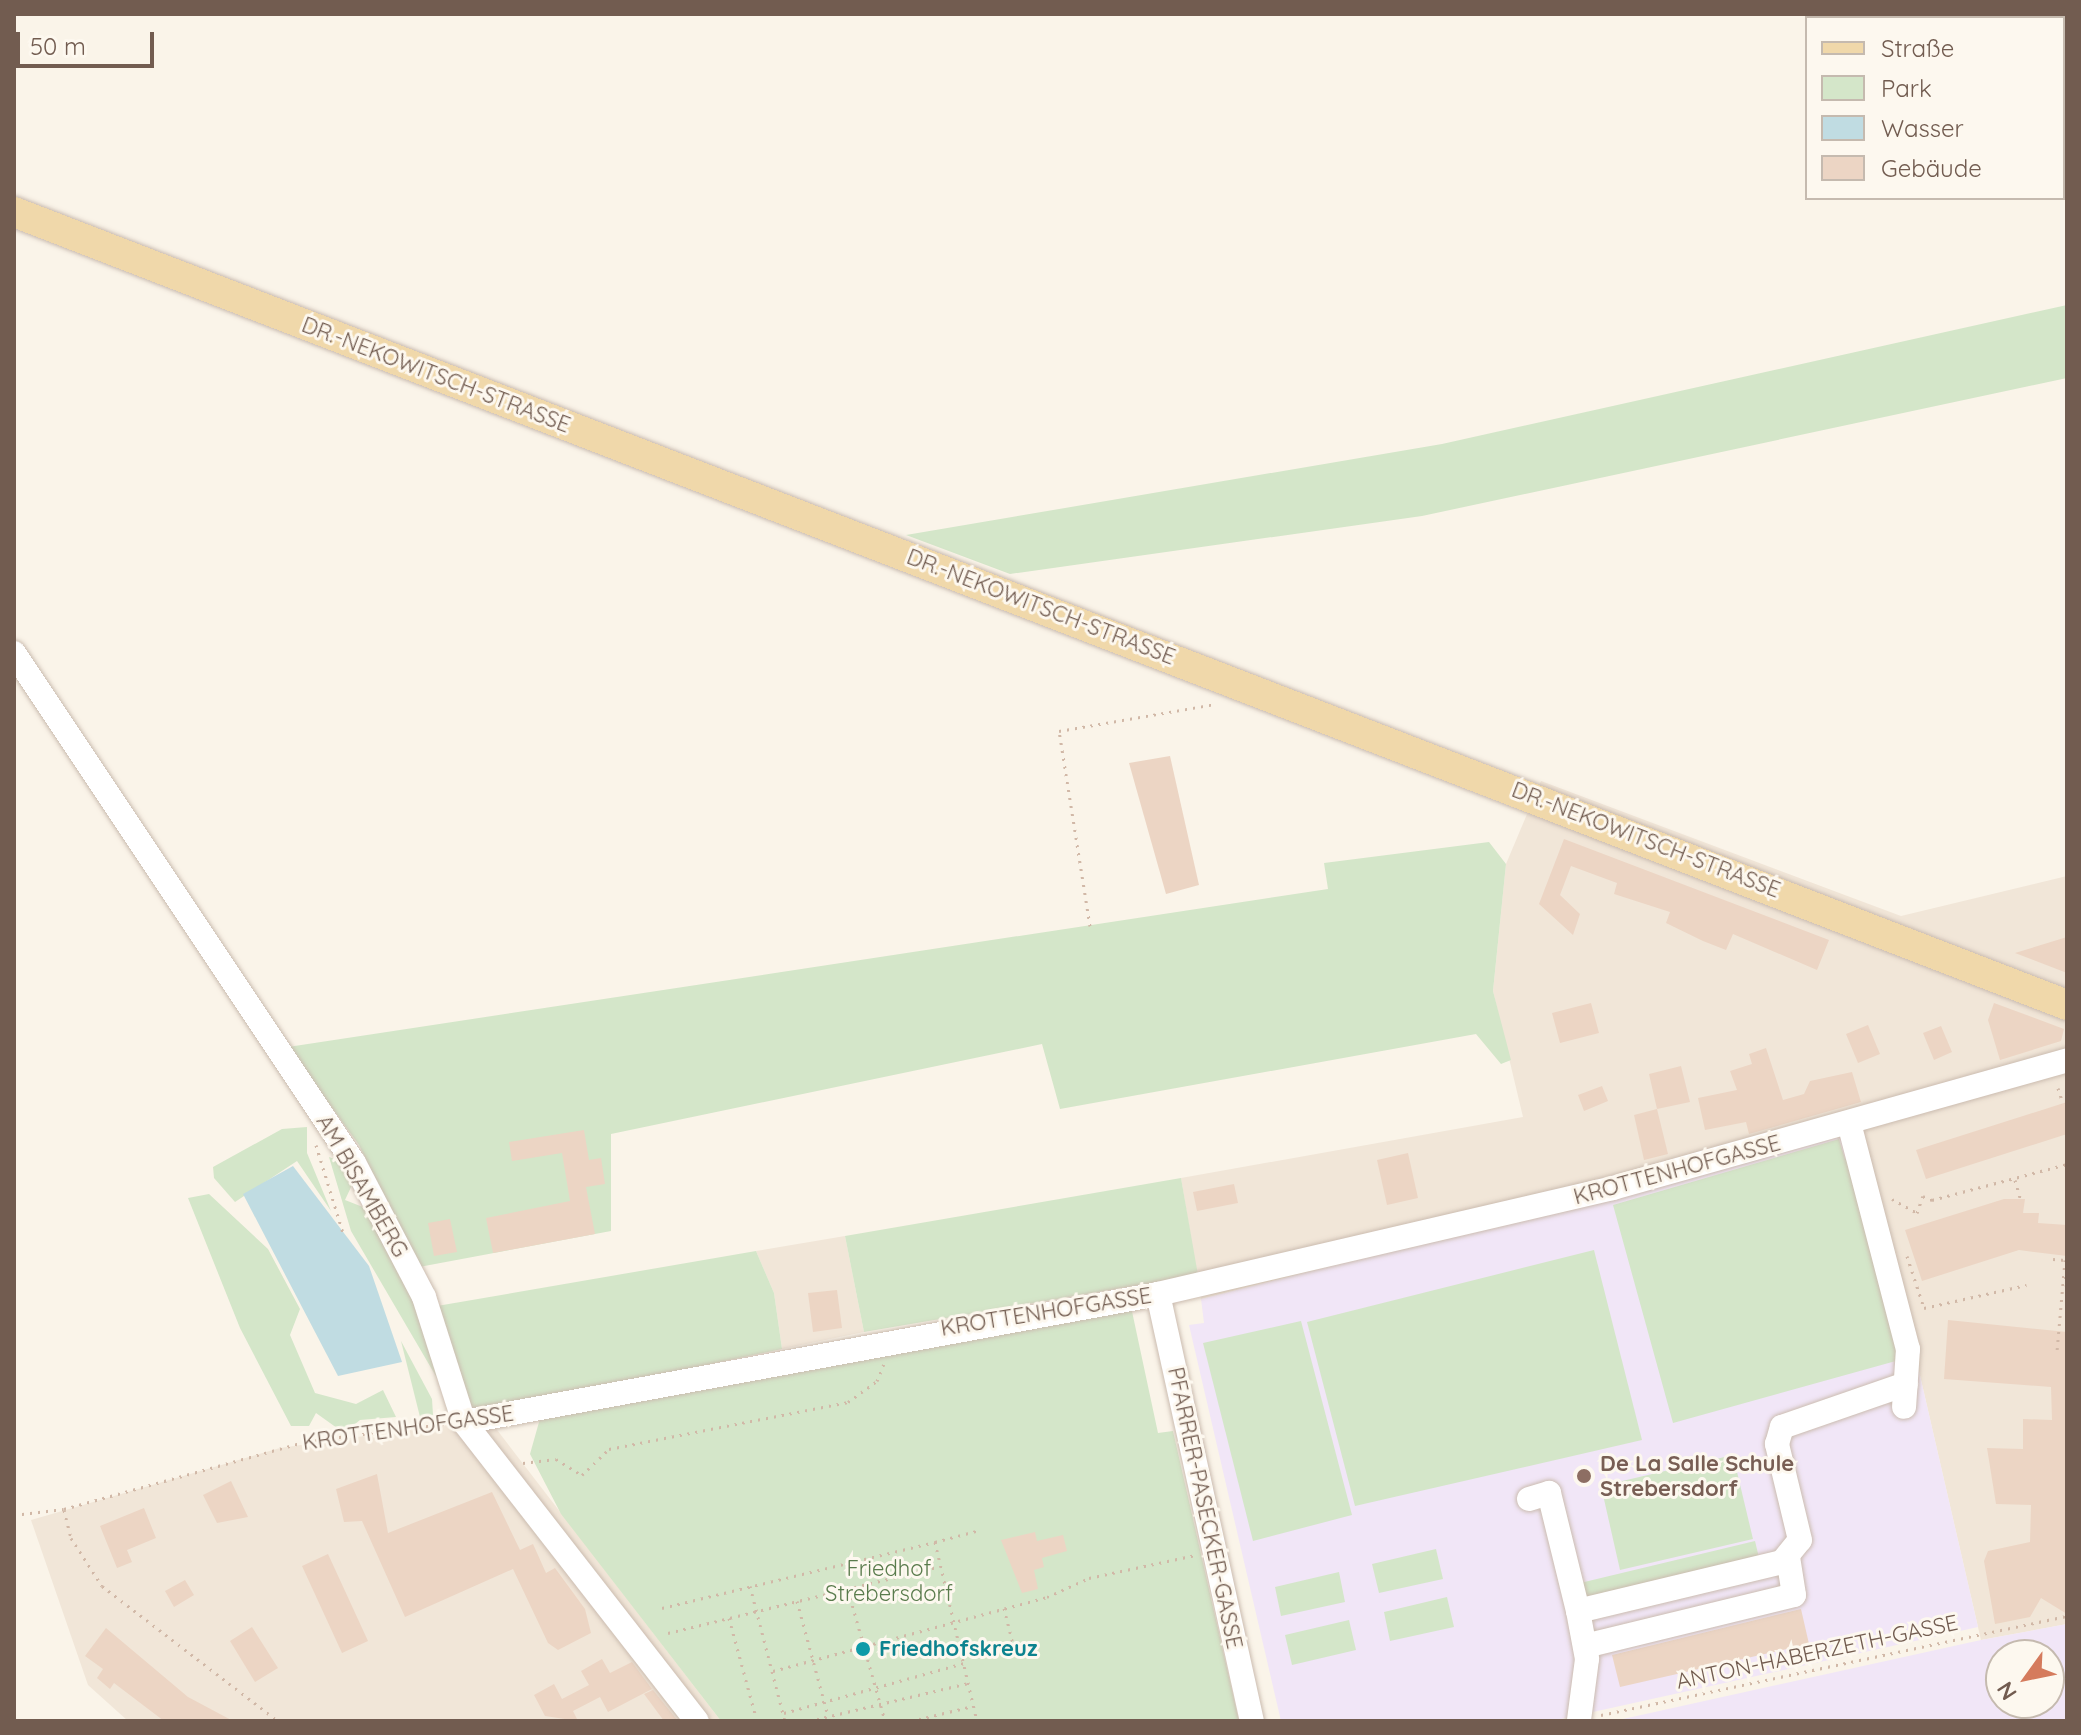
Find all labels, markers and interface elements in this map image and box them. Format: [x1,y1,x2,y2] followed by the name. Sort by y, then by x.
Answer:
[20,16,158,66] scale bar
[1805,16,2065,200] legend
[30,31,86,61] text: 50 m
[1881,33,1954,63] text: Straße
[1881,73,1932,103] text: Park
[1881,113,1964,143] text: Wasser
[1881,153,1982,183] text: Gebäude
[298,312,574,438] street label: DR.-NEKOWITSCH-STRASSE
[903,544,1179,670] street label: DR.-NEKOWITSCH-STRASSE
[1508,777,1784,903] street label: DR.-NEKOWITSCH-STRASSE
[311,1110,413,1262] street label: AM BISAMBERG
[1571,1130,1783,1210] street label: KROTTENHOFGASSE
[939,1282,1153,1342] street label: KROTTENHOFGASSE
[1162,1365,1248,1651] street label: PFARRER-PASECKER-GASSE
[301,1400,515,1456] street label: KROTTENHOFGASSE
[1600,1450,1794,1502] place label: De La Salle Schule Strebersdorf
[1575,1467,1593,1485] marker: De La Salle Schule Strebersdorf
[825,1555,953,1606] park label: Friedhof Strebersdorf
[1674,1609,1960,1695] street label: ANTON-HABERZETH-GASSE
[879,1636,1038,1662] place label: Friedhofskreuz
[1985,1639,2065,1719] north arrow
[854,1640,872,1658] marker: Friedhofskreuz
[1990,1677,2023,1705] text: N

